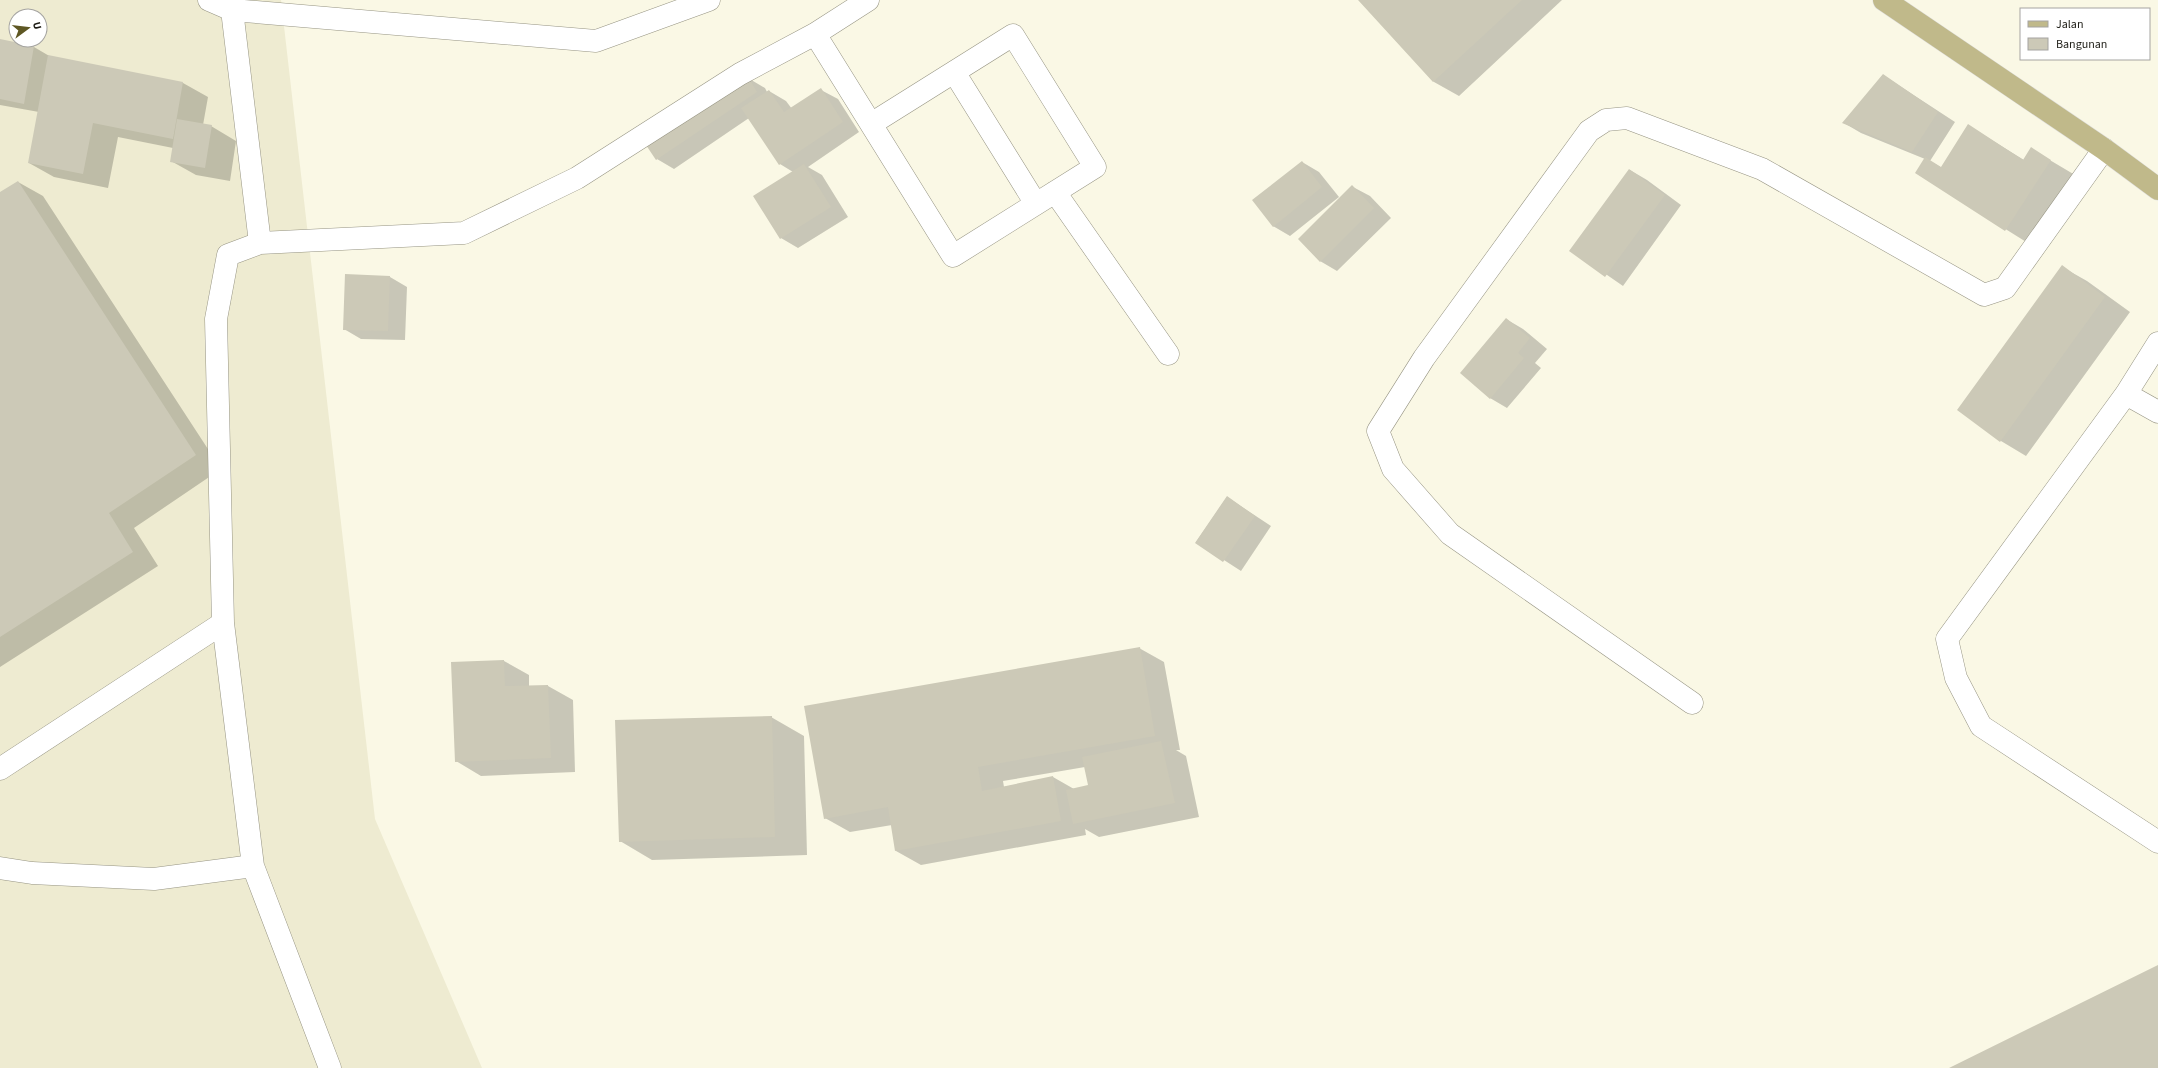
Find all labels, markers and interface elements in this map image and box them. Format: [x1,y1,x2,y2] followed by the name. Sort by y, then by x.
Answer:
[8,8,48,48] north arrow
[2020,8,2150,60] legend
[2056,16,2083,33] text: Jalan
[29,20,45,31] text: U
[2056,36,2107,53] text: Bangunan

